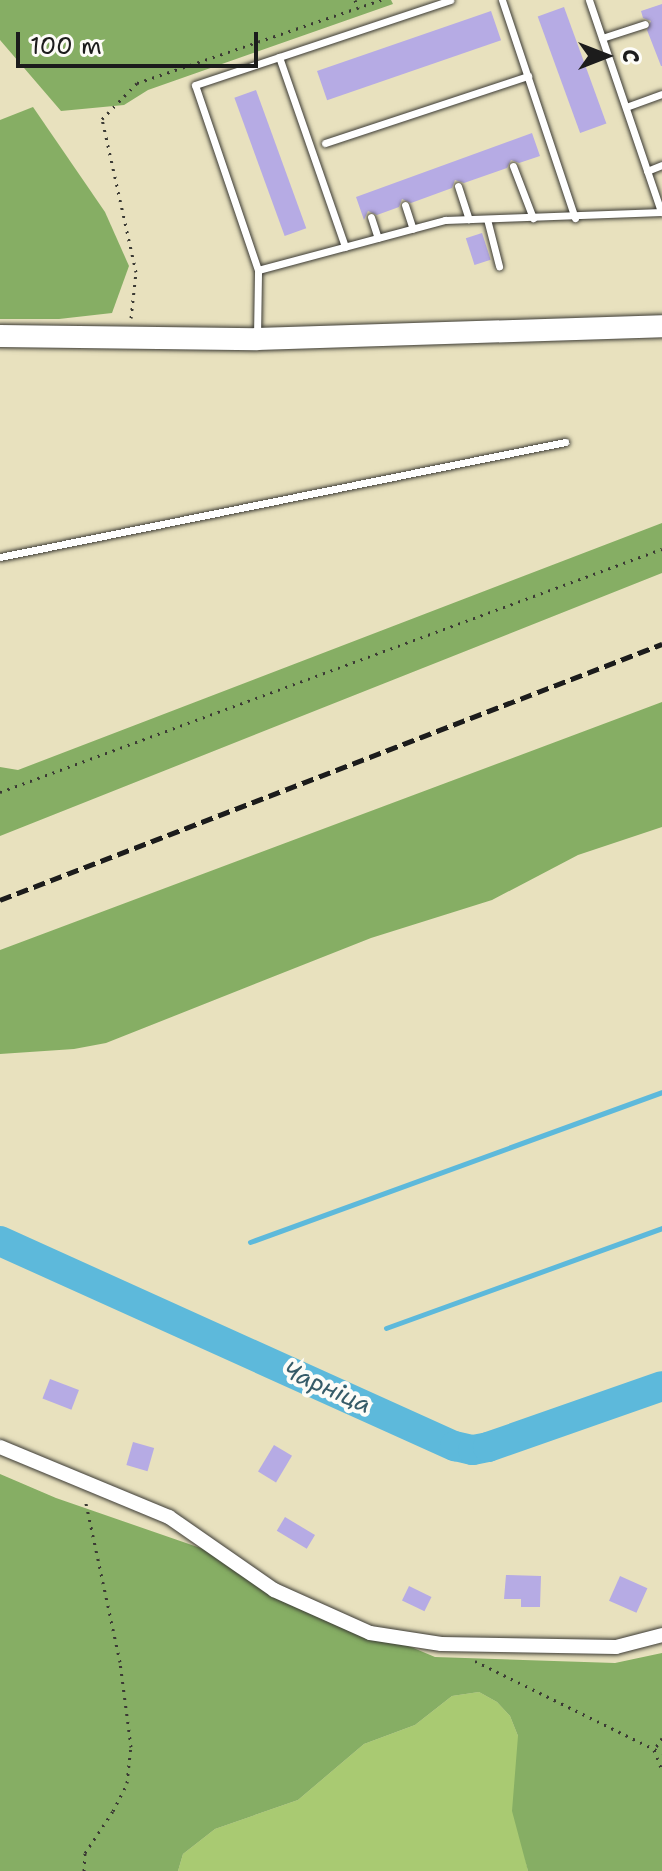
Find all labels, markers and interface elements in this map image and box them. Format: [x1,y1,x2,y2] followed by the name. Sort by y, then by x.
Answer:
[20,16,262,66] scale bar
[566,16,646,96] north arrow
[30,30,102,62] text: 100 m
[616,49,645,63] text: С
[279,1356,375,1420] water label: Чарніца

